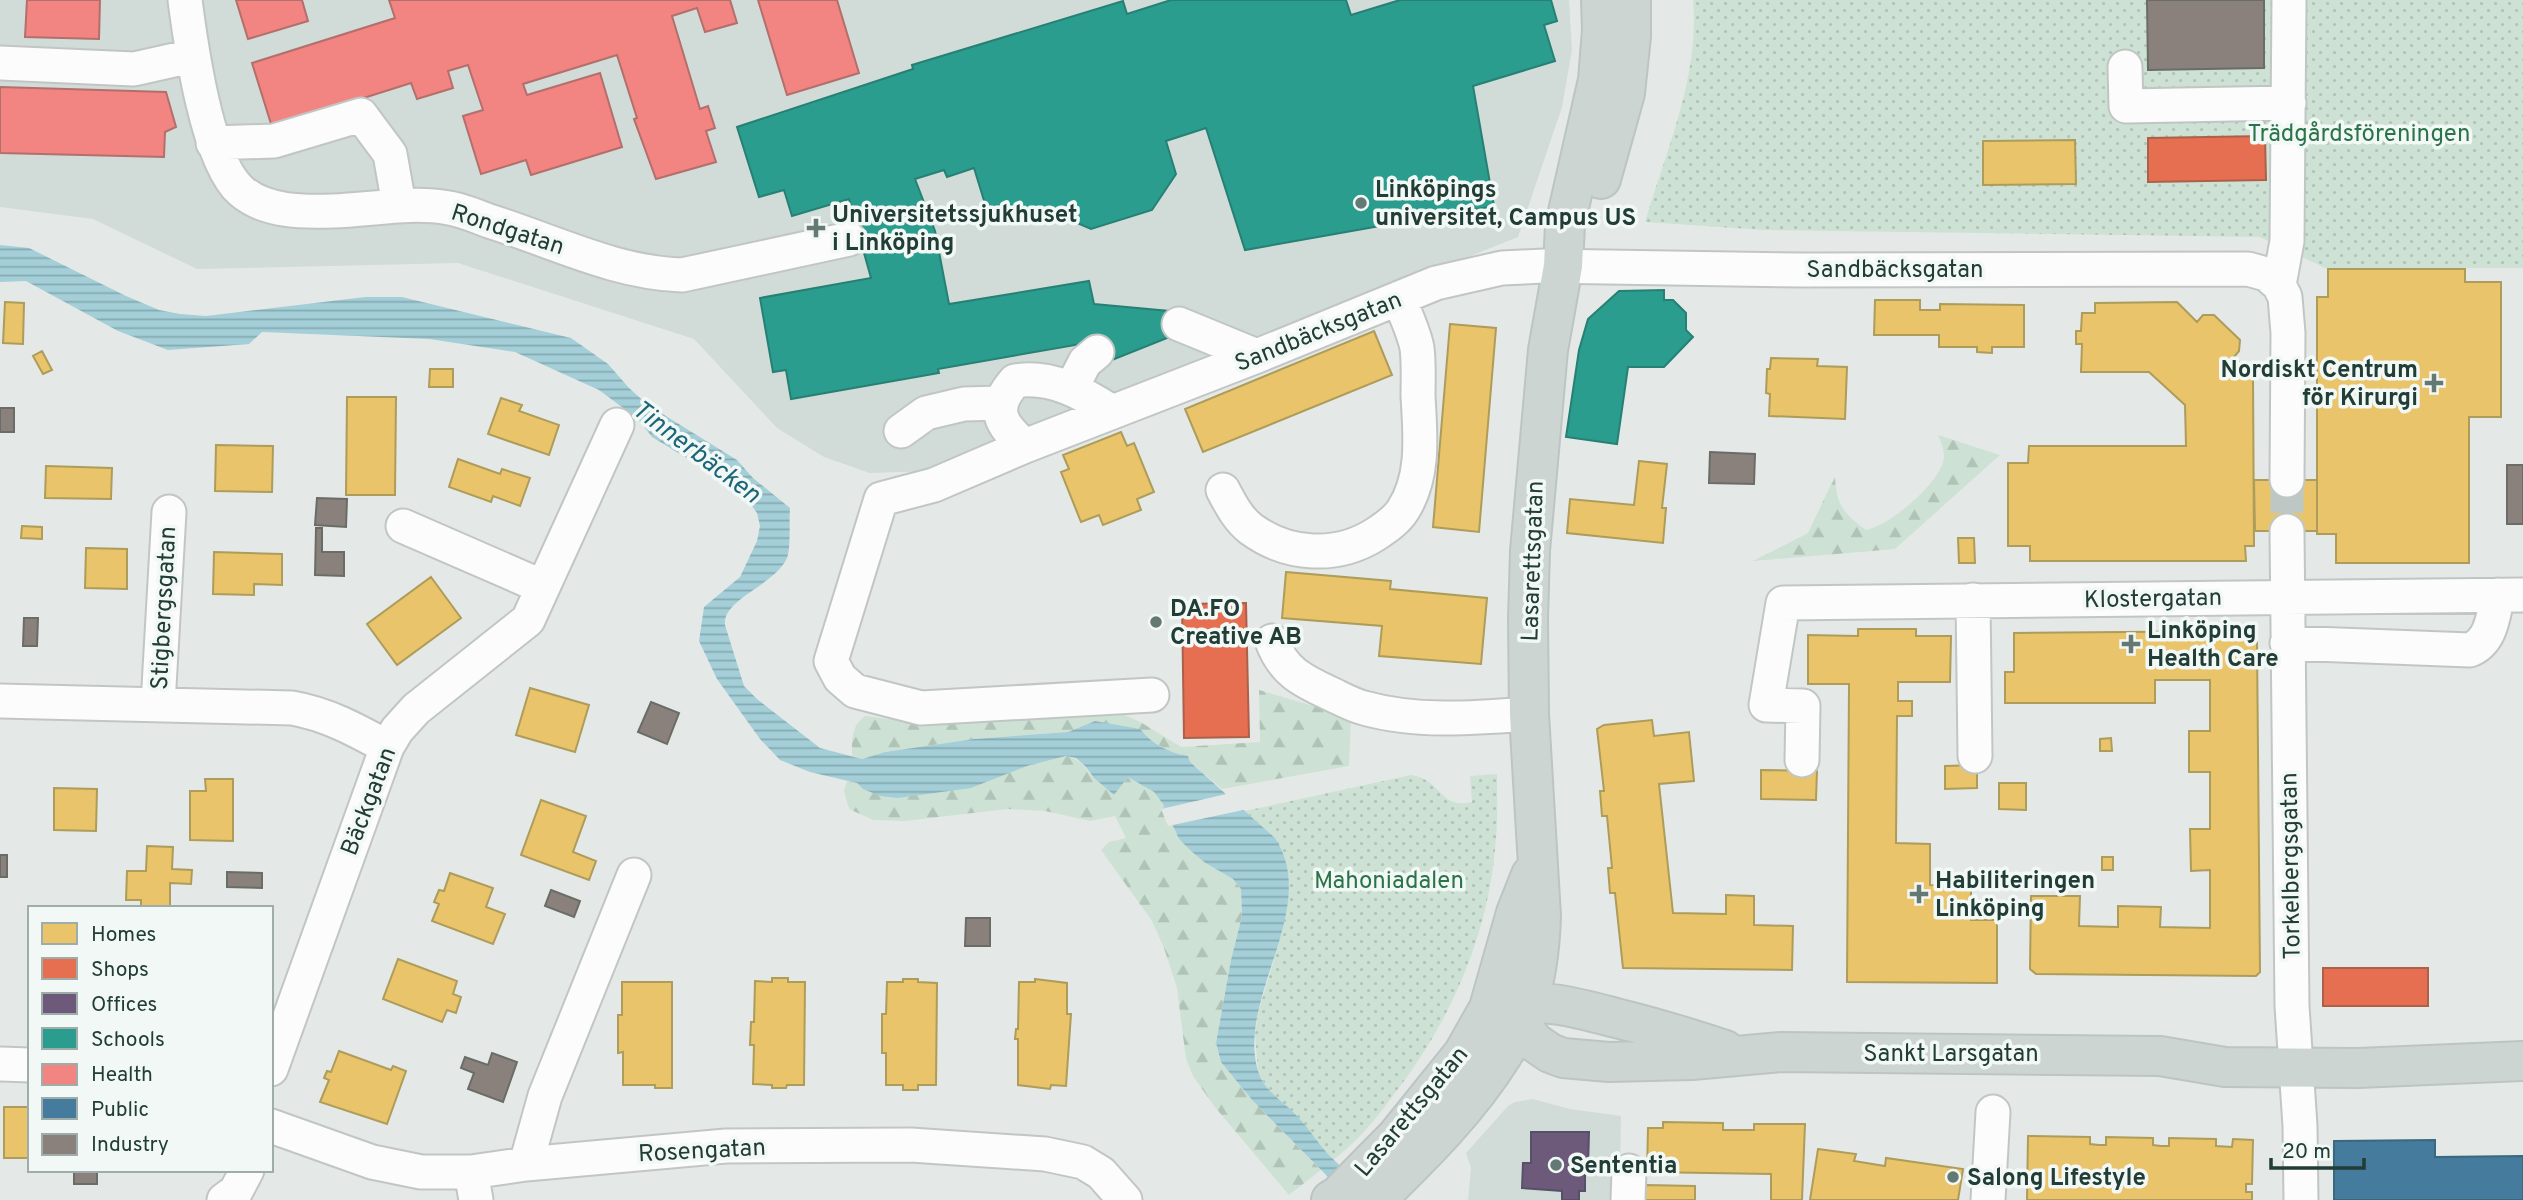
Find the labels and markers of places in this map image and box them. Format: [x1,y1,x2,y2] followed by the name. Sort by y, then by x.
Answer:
[1375,176,1636,234] place label: Linköpings universitet, Campus US
[1353,195,1369,211] marker: Linköpings universitet, Campus US
[832,201,1077,259] place label: Universitetssjukhuset i Linköping
[806,218,826,238] marker: Universitetssjukhuset i Linköping
[2221,356,2418,414] place label: Nordiskt Centrum för Kirurgi
[2424,373,2444,393] marker: Nordiskt Centrum för Kirurgi
[1170,595,1302,653] place label: DA.FO Creative AB
[1148,614,1164,630] marker: DA.FO Creative AB
[2147,617,2279,675] place label: Linköping Health Care
[2121,634,2141,654] marker: Linköping Health Care
[1935,867,2095,925] place label: Habiliteringen Linköping
[1909,884,1929,904] marker: Habiliteringen Linköping
[1570,1152,1677,1182] place label: Sententia
[1548,1157,1564,1173] marker: Sententia
[1967,1164,2146,1194] place label: Salong Lifestyle
[1945,1169,1961,1185] marker: Salong Lifestyle

